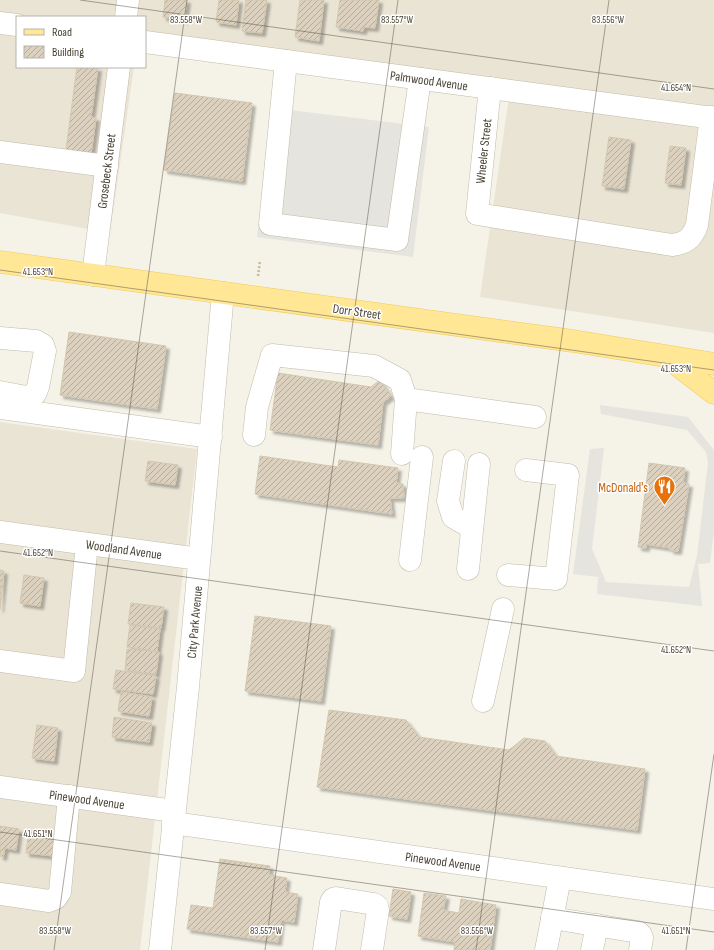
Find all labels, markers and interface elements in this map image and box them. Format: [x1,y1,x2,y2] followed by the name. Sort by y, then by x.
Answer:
[170,14,203,26] text: 83.558°W
[381,14,414,26] text: 83.557°W
[592,14,625,26] text: 83.556°W
[16,16,146,68] legend
[52,25,72,40] text: Road
[52,45,84,60] text: Building
[389,68,469,94] street label: Palmwood Avenue
[661,82,691,94] text: 41.654°N
[473,118,495,184] street label: Wheeler Street
[94,133,120,210] street label: Grosebeck Street
[23,266,53,278] text: 41.653°N
[332,301,382,323] street label: Dorr Street
[661,363,691,375] text: 41.653°N
[651,474,677,507] restaurant icon: McDonald's
[598,480,648,496] place label: McDonald's
[85,537,163,563] street label: Woodland Avenue
[23,547,53,559] text: 41.652°N
[184,585,206,659] street label: City Park Avenue
[661,644,691,656] text: 41.652°N
[48,787,126,813] street label: Pinewood Avenue
[23,828,53,840] text: 41.651°N
[404,849,482,875] street label: Pinewood Avenue
[39,925,72,937] text: 83.558°W
[250,925,283,937] text: 83.557°W
[461,925,494,937] text: 83.556°W
[661,925,691,937] text: 41.651°N

